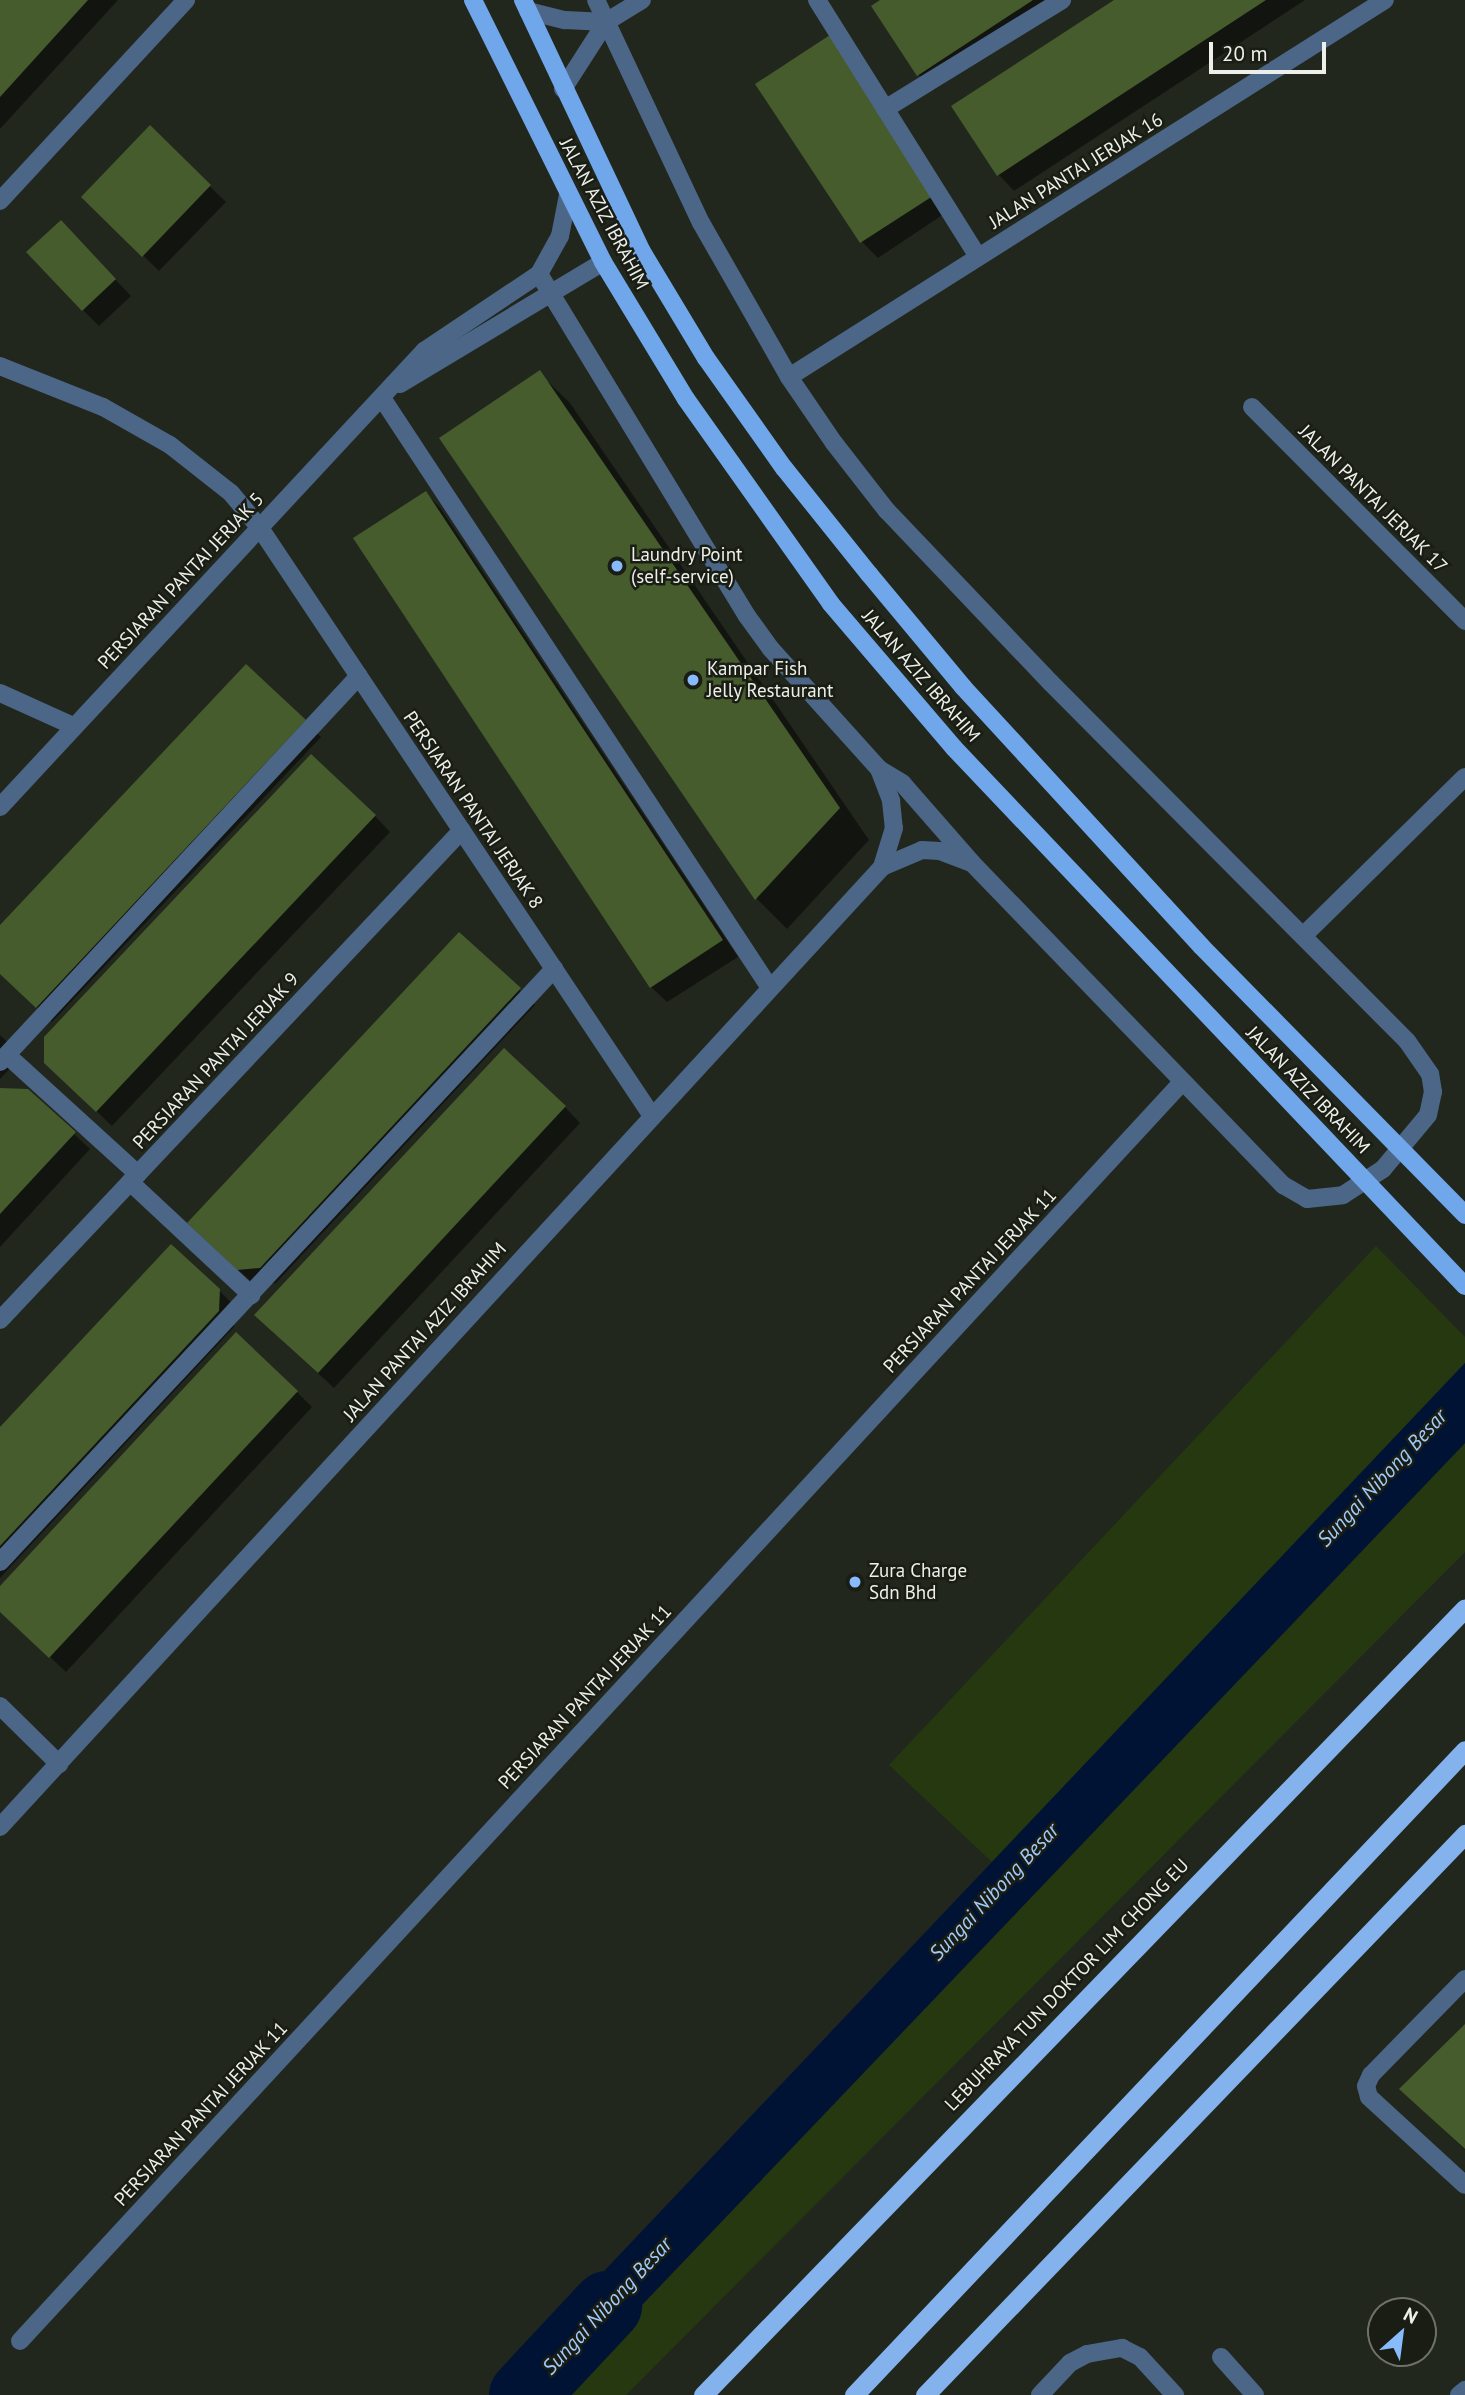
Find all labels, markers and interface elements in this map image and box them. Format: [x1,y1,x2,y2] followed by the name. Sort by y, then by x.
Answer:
[1213,28,1330,72] scale bar
[1222,40,1268,67] text: 20 m
[985,108,1167,234] street label: JALAN PANTAI JERJAK 16
[554,134,654,294] street label: JALAN AZIZ IBRAHIM
[1294,420,1452,578] street label: JALAN PANTAI JERJAK 17
[93,488,269,674] street label: PERSIARAN PANTAI JERJAK 5
[631,544,743,588] place label: Laundry Point (self-service)
[609,558,625,574] marker: Laundry Point (self-service)
[857,605,985,747] street label: JALAN AZIZ IBRAHIM
[707,658,834,702] place label: Kampar Fish Jelly Restaurant
[685,672,701,688] marker: Kampar Fish Jelly Restaurant
[398,707,548,913] street label: PERSIARAN PANTAI JERJAK 8
[128,968,304,1154] street label: PERSIARAN PANTAI JERJAK 9
[1241,1021,1375,1159] street label: JALAN AZIZ IBRAHIM
[878,1184,1062,1378] street label: PERSIARAN PANTAI JERJAK 11
[338,1237,512,1427] street label: JALAN PANTAI AZIZ IBRAHIM
[1312,1404,1452,1552] water label: Sungai Nibong Besar
[869,1560,967,1604] place label: Zura Charge Sdn Bhd
[847,1574,863,1590] marker: Zura Charge Sdn Bhd
[493,1600,677,1794] street label: PERSIARAN PANTAI JERJAK 11
[924,1818,1064,1966] water label: Sungai Nibong Besar
[940,1854,1194,2116] street label: LEBUHRAYA TUN DOKTOR LIM CHONG EU
[109,2017,293,2211] street label: PERSIARAN PANTAI JERJAK 11
[537,2232,677,2380] water label: Sungai Nibong Besar
[1367,2297,1437,2367] north arrow
[1400,2302,1422,2329] text: N

